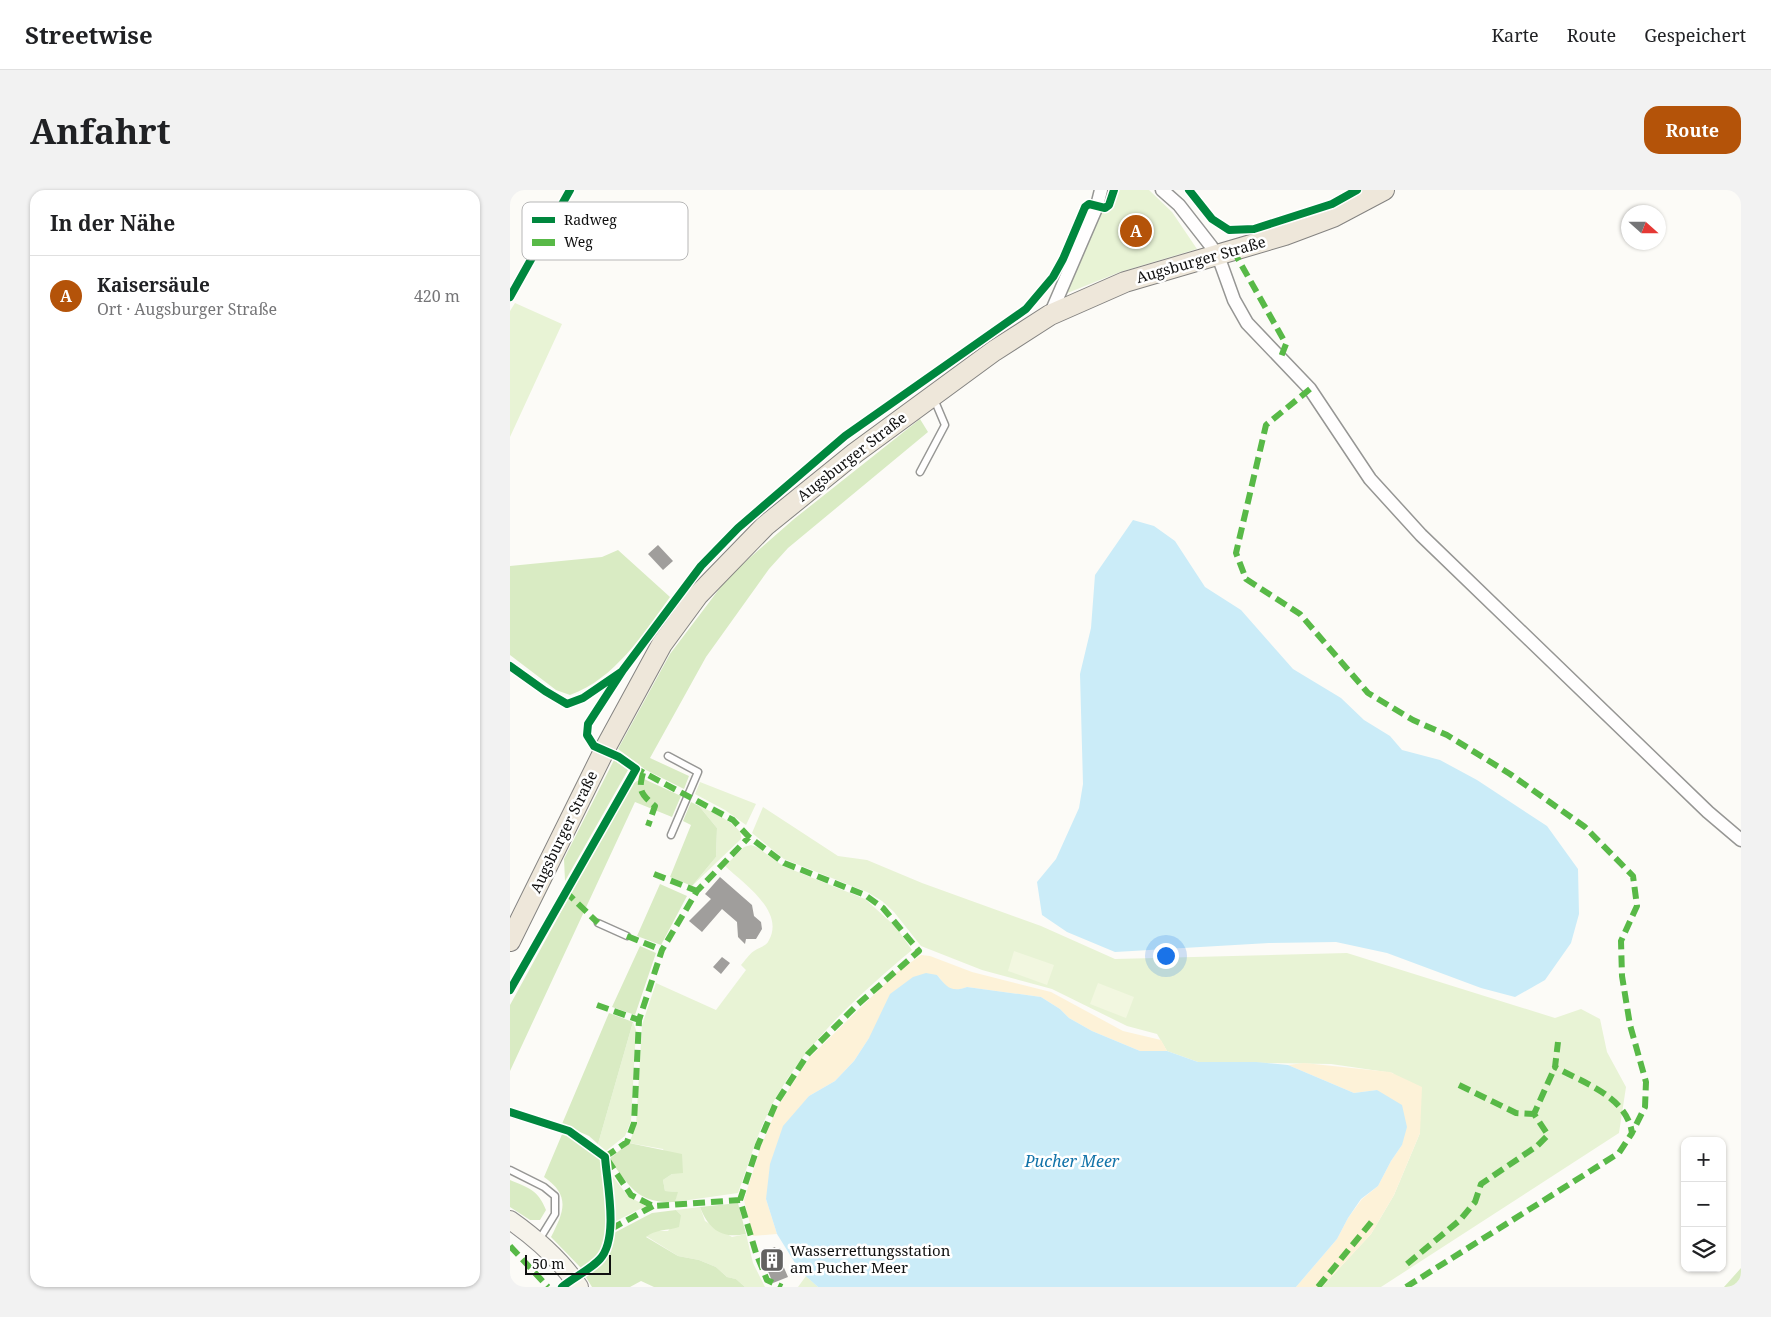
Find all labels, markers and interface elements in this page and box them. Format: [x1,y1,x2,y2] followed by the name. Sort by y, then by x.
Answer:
[25,18,153,51] text: Streetwise
[1491,23,1539,47] text: Karte
[1567,23,1616,47] text: Route
[1644,23,1746,47] text: Gespeichert
[1644,106,1741,154] button: Route
[30,107,171,154] text: Anfahrt
[522,202,688,260] legend
[1621,205,1666,250] north arrow
[50,209,175,237] text: In der Nähe
[564,210,617,229] text: Radweg
[1120,212,1152,250] pin: A
[1134,231,1268,287] street label: Augsburger Straße
[564,232,593,251] text: Weg
[97,272,210,298] text: Kaisersäule
[60,285,72,307] text: A
[414,285,460,307] text: 420 m
[97,298,277,320] text: Ort · Augsburger Straße
[792,407,910,505] street label: Augsburger Straße
[525,767,601,896] street label: Augsburger Straße
[1153,943,1179,969] your location
[1681,1137,1726,1272] map controls
[1681,1137,1726,1182] button: +
[1024,1150,1120,1172] water label: Pucher Meer
[1681,1182,1726,1227] button: −
[1681,1227,1726,1272] button: layers
[790,1240,951,1277] place label: Wasserrettungsstation am Pucher Meer
[759,1247,785,1273] building icon: Wasserrettungsstation am Pucher Meer
[525,1252,611,1275] scale bar
[532,1254,565,1273] text: 50 m

